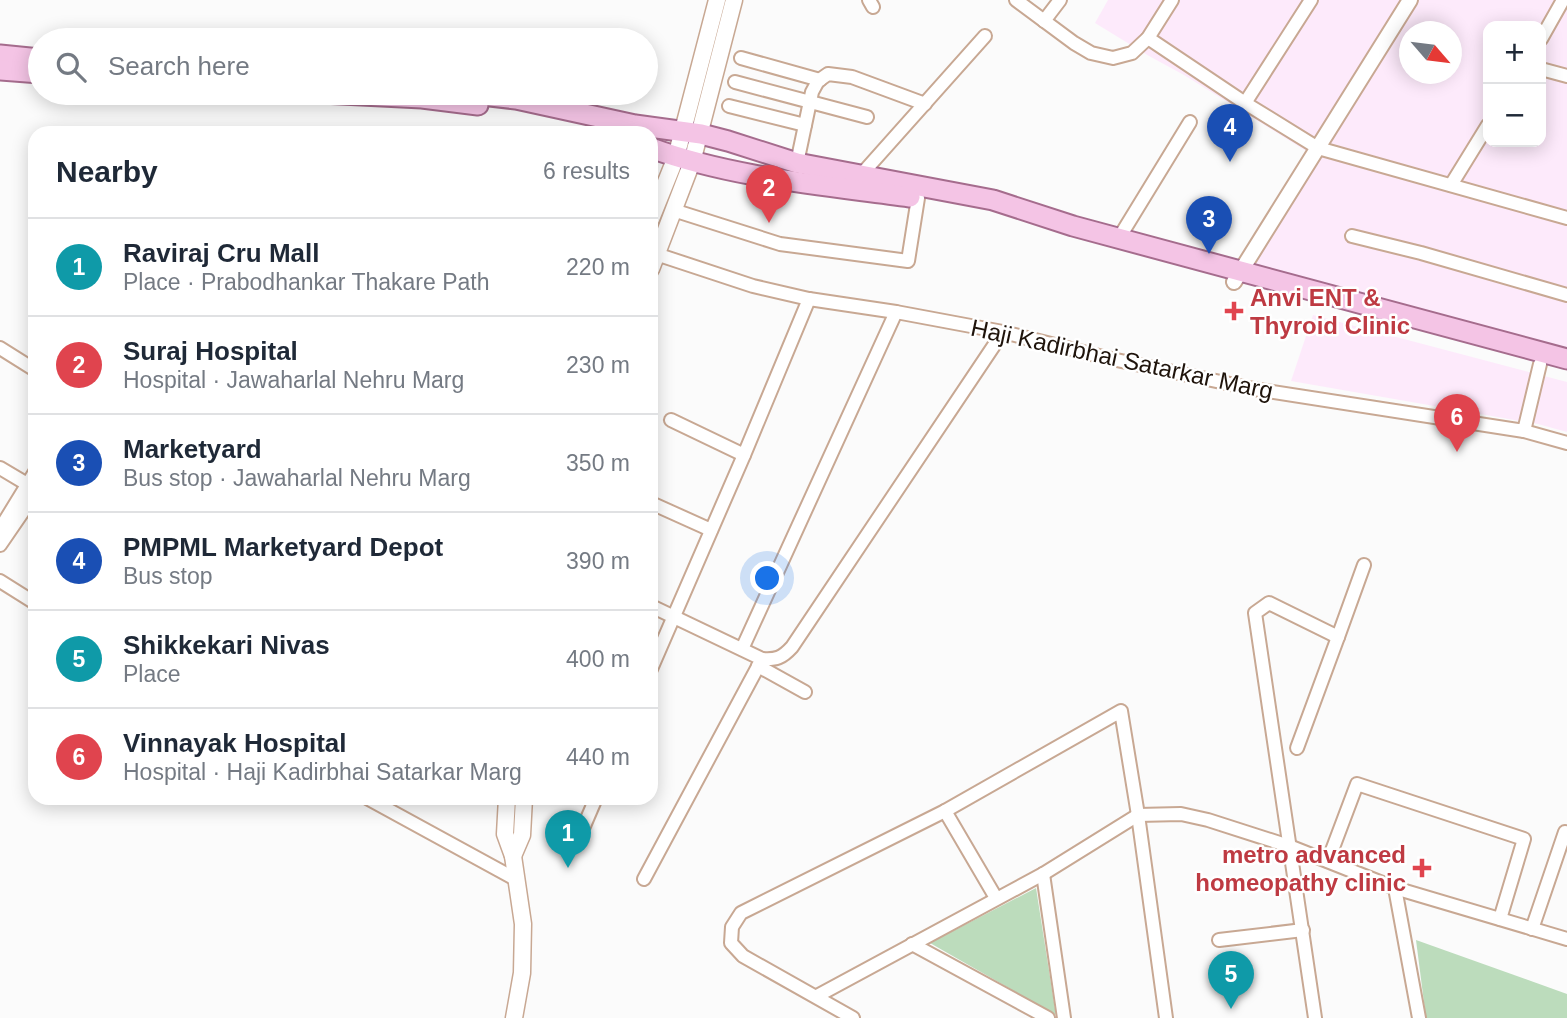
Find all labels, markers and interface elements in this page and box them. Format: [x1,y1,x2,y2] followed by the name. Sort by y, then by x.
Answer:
[1399,21,1462,84] north arrow
[1483,21,1546,147] map controls
[1483,21,1546,84] button: +
[28,28,658,105] search box
[52,48,90,86] icon: search
[108,51,250,81] text: Search here
[1483,84,1546,147] button: −
[1207,104,1253,162] pin: 4
[56,155,158,188] text: Nearby
[543,158,630,184] text: 6 results
[746,165,792,223] pin: 2
[1186,196,1232,254] pin: 3
[123,238,320,268] text: Raviraj Cru Mall
[73,254,85,280] text: 1
[566,254,630,280] text: 220 m
[123,269,490,295] text: Place · Prabodhankar Thakare Path
[1250,284,1410,339] place label: Anvi ENT & Thyroid Clinic
[1224,301,1244,321] marker: Anvi ENT & Thyroid Clinic
[968,314,1276,404] street label: Haji Kadirbhai Satarkar Marg
[123,336,298,366] text: Suraj Hospital
[73,352,85,378] text: 2
[566,352,630,378] text: 230 m
[123,367,464,393] text: Hospital · Jawaharlal Nehru Marg
[1434,394,1480,452] pin: 6
[123,434,262,464] text: Marketyard
[73,450,85,476] text: 3
[566,450,630,476] text: 350 m
[123,465,471,491] text: Bus stop · Jawaharlal Nehru Marg
[123,532,443,562] text: PMPML Marketyard Depot
[73,548,85,574] text: 4
[566,548,630,574] text: 390 m
[750,561,784,595] your location
[123,563,213,589] text: Bus stop
[123,630,330,660] text: Shikkekari Nivas
[73,646,85,672] text: 5
[566,646,630,672] text: 400 m
[123,661,181,687] text: Place
[123,728,347,758] text: Vinnayak Hospital
[73,744,85,770] text: 6
[566,744,630,770] text: 440 m
[123,759,522,785] text: Hospital · Haji Kadirbhai Satarkar Marg
[545,810,591,868] pin: 1
[1195,841,1406,896] place label: metro advanced homeopathy clinic
[1412,858,1432,878] marker: metro advanced homeopathy clinic
[1208,951,1254,1009] pin: 5

